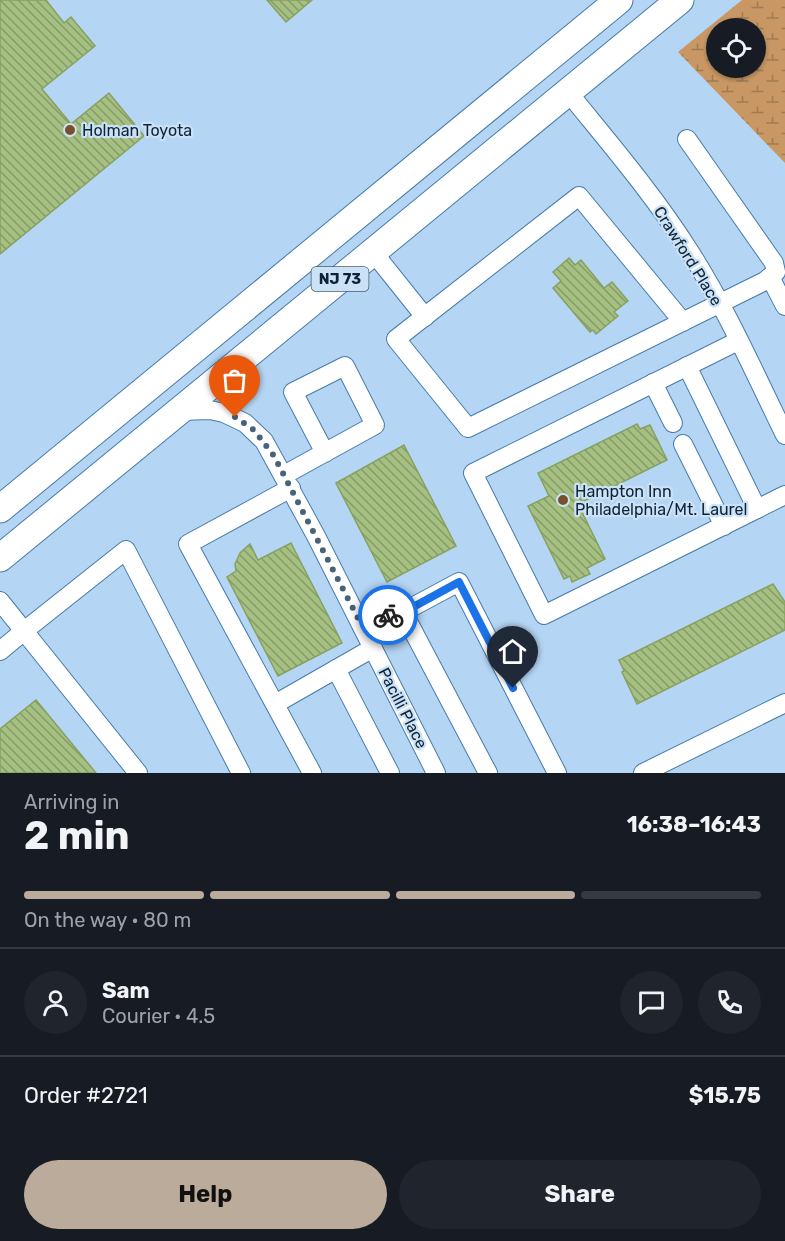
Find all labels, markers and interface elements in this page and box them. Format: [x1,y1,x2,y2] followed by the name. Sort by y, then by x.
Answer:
[706,18,766,78] map controls
[706,18,766,78] button: locate
[82,121,192,140] place label: Holman Toyota
[63,123,77,137] marker: Holman Toyota
[650,203,726,309] street label: Crawford Place
[312,267,368,291] road number: NJ 73
[209,355,260,417] pin
[218,364,251,397] icon: bag
[575,482,747,519] place label: Hampton Inn Philadelphia/Mt. Laurel
[556,493,570,507] marker: Hampton Inn Philadelphia/Mt. Laurel
[358,585,418,645] courier
[372,599,405,632] icon: bike
[487,626,538,688] pin
[496,635,529,668] icon: home
[375,664,431,752] street label: Pacilli Place
[24,790,119,814] text: Arriving in
[627,811,761,838] text: 16:38–16:43
[24,813,130,859] text: 2 min
[24,908,191,932] text: On the way · 80 m
[24,971,87,1034] button: person
[620,971,683,1034] button: chat
[698,971,761,1034] button: phone
[102,977,150,1004] text: Sam
[102,1004,215,1028] text: Courier · 4.5
[24,1082,148,1109] text: Order #2721
[689,1082,761,1109] text: $15.75
[24,1160,387,1229] button: Help
[399,1160,761,1229] button: Share

